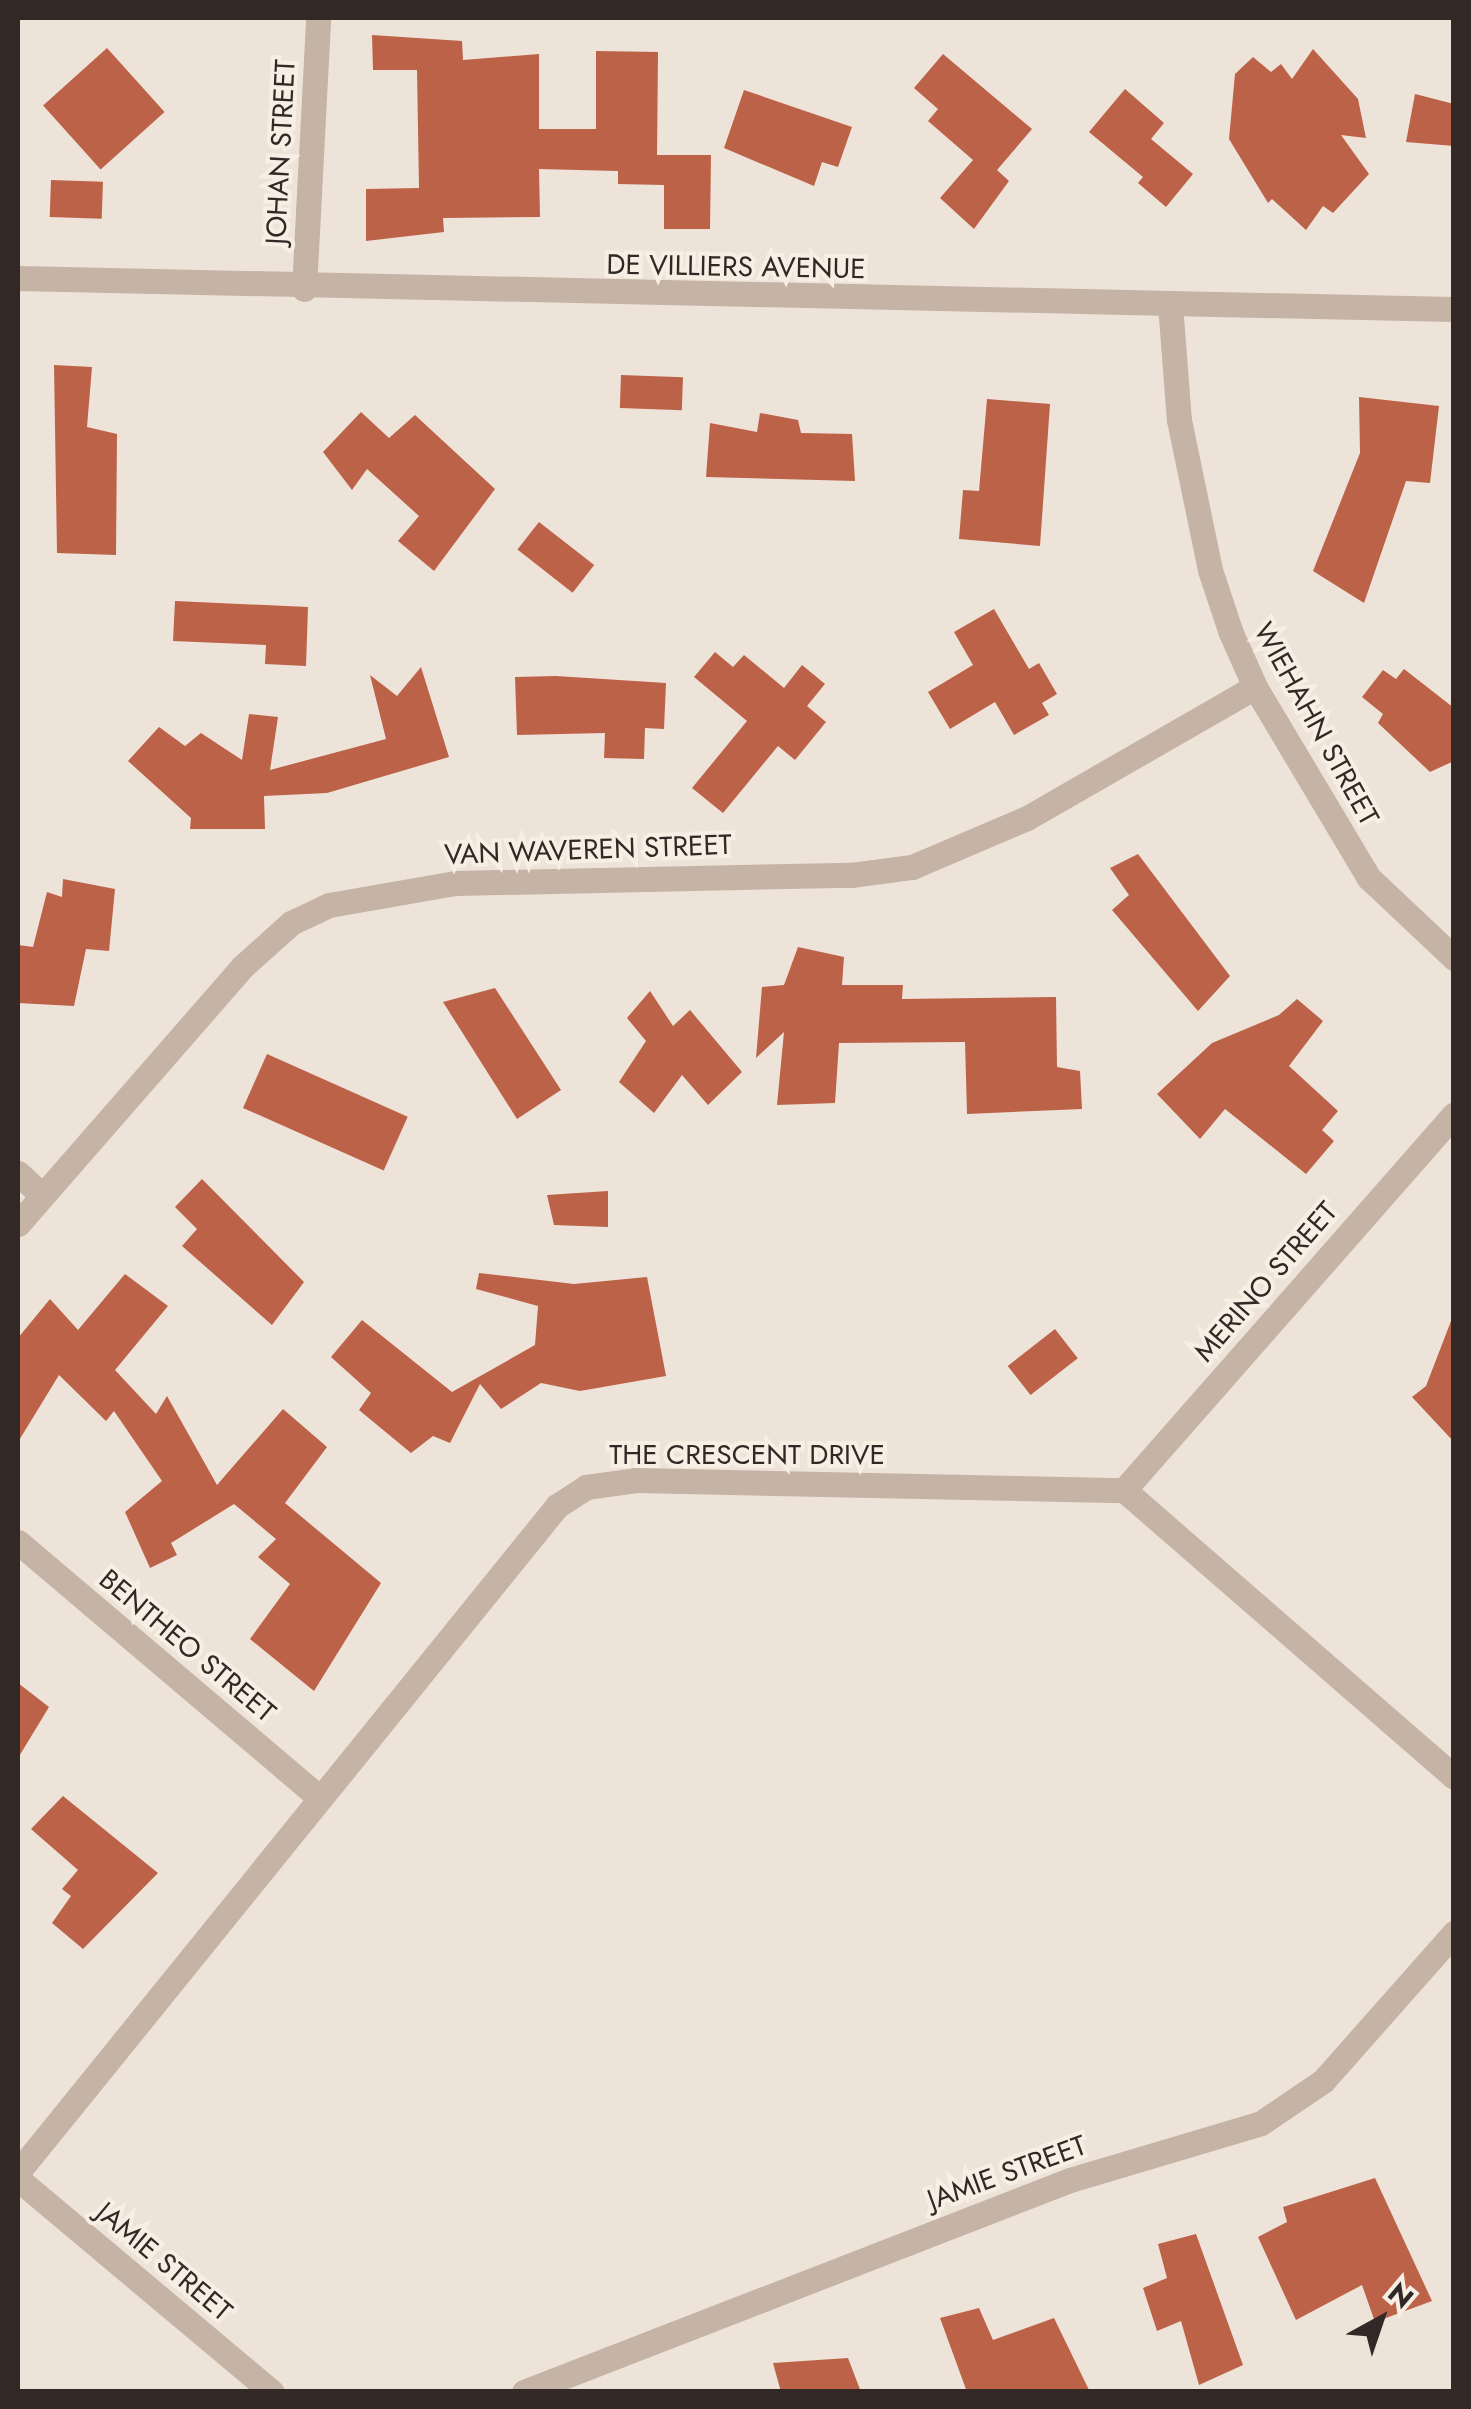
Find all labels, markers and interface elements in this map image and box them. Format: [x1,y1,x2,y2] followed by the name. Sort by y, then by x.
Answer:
[259,59,303,245] street label: JOHAN STREET
[606,248,866,286] street label: DE VILLIERS AVENUE
[1246,617,1386,831] street label: WIEHAHN STREET
[444,828,732,872] street label: VAN WAVEREN STREET
[1187,1195,1345,1369] street label: MERINO STREET
[609,1438,885,1472] street label: THE CRESCENT DRIVE
[92,1563,282,1729] street label: BENTHEO STREET
[923,2129,1091,2217] street label: JAMIE STREET
[89,2196,239,2328] street label: JAMIE STREET
[1331,2269,1431,2369] north arrow
[1379,2273,1422,2318] text: N

